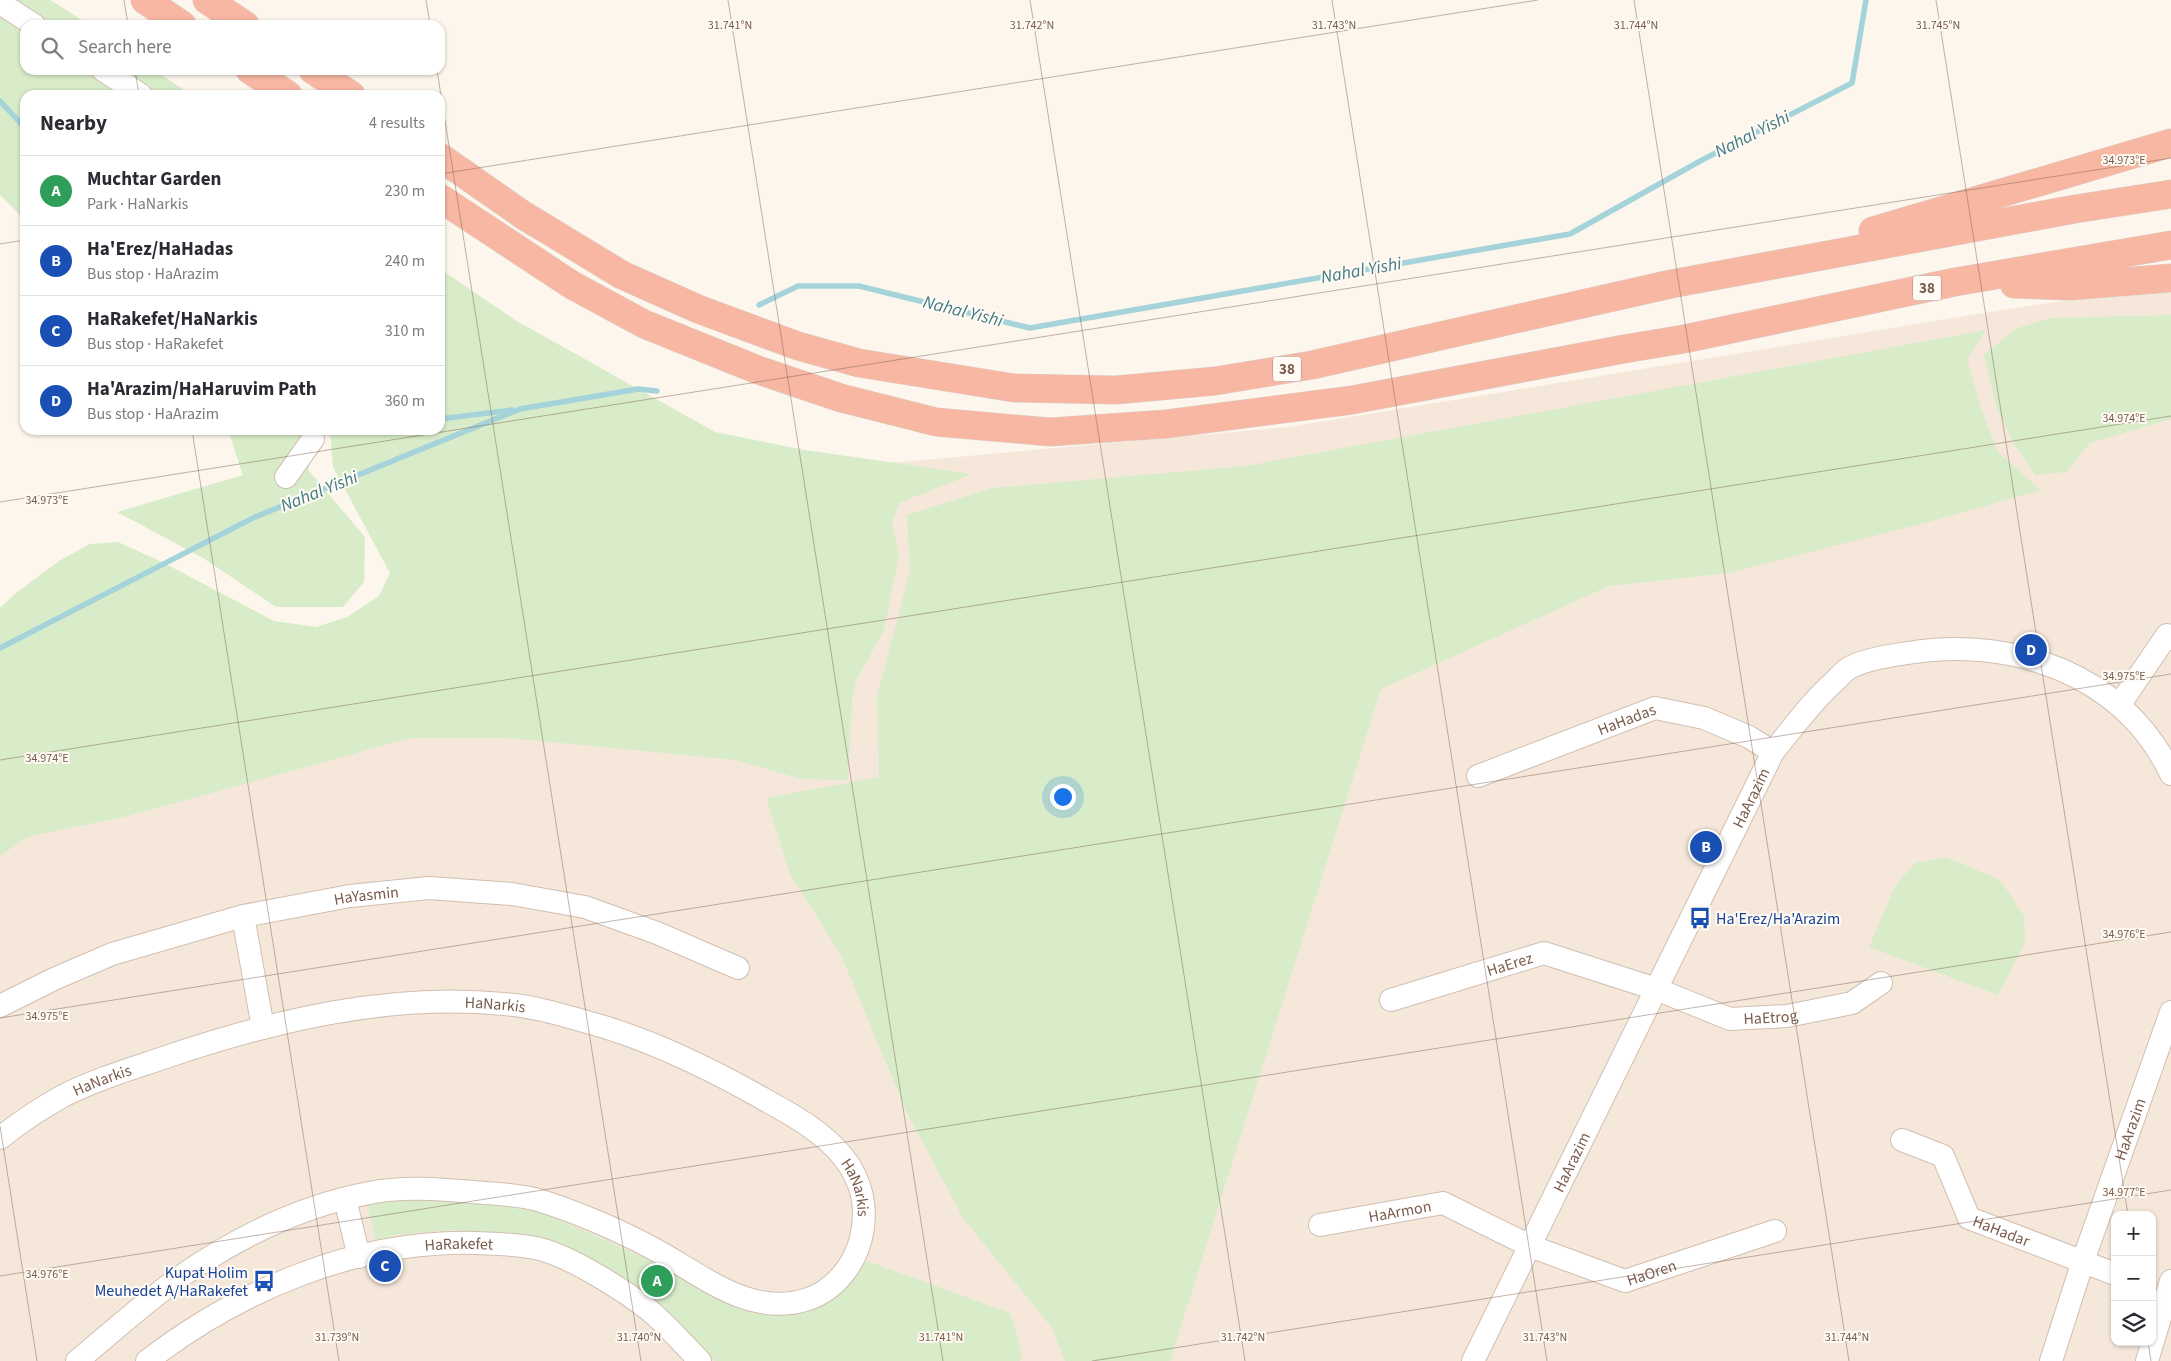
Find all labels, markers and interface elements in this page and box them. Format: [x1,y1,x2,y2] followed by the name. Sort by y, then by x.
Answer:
[708,17,752,34] text: 31.741°N
[1010,17,1054,34] text: 31.742°N
[1312,17,1356,34] text: 31.743°N
[1614,17,1658,34] text: 31.744°N
[1916,17,1960,34] text: 31.745°N
[20,20,445,75] search box
[38,34,66,62] icon: search
[78,34,172,61] text: Search here
[1710,105,1795,164] water label: Nahal Yishi
[40,108,107,138] text: Nearby
[369,112,425,134] text: 4 results
[2102,152,2146,169] text: 34.973°E
[87,166,221,193] text: Muchtar Garden
[51,180,61,202] text: A
[385,180,425,202] text: 230 m
[87,193,188,215] text: Park · HaNarkis
[87,236,233,263] text: Ha'Erez/HaHadas
[51,250,61,272] text: B
[385,250,425,272] text: 240 m
[1319,251,1404,290] water label: Nahal Yishi
[87,263,219,285] text: Bus stop · HaArazim
[1913,276,1941,300] road number: 38
[920,290,1006,334] water label: Nahal Yishi
[87,306,258,333] text: HaRakefet/HaNarkis
[51,320,61,342] text: C
[385,320,425,342] text: 310 m
[87,333,223,355] text: Bus stop · HaRakefet
[1273,356,1301,382] road number: 38
[87,376,317,403] text: Ha'Arazim/HaHaruvim Path
[51,390,61,412] text: D
[385,390,425,412] text: 360 m
[87,403,219,425] text: Bus stop · HaArazim
[2102,410,2146,427] text: 34.974°E
[277,464,362,518] water label: Nahal Yishi
[25,492,69,509] text: 34.973°E
[2015,631,2047,669] pin: D
[2102,668,2146,685] text: 34.975°E
[1594,699,1659,741] street label: HaHadas
[25,750,69,767] text: 34.974°E
[1727,764,1776,832] street label: HaArazim
[1050,784,1076,810] your location
[1690,828,1722,866] pin: B
[332,881,400,911] street label: HaYasmin
[1687,905,1713,931] bus stop icon: Ha'Erez/Ha'Arazim
[1716,908,1840,930] place label: Ha'Erez/Ha'Arazim
[2102,926,2146,943] text: 34.976°E
[1484,947,1536,982] street label: HaErez
[464,992,527,1019] street label: HaNarkis
[1743,1004,1800,1030] street label: HaEtrog
[25,1008,69,1025] text: 34.975°E
[69,1059,135,1102] street label: HaNarkis
[2109,1095,2152,1163] street label: HaArazim
[1548,1129,1596,1196] street label: HaArazim
[835,1154,874,1217] street label: HaNarkis
[2102,1184,2146,1201] text: 34.977°E
[1367,1195,1433,1228] street label: HaArmon
[1969,1210,2033,1252] street label: HaHadar
[2111,1211,2156,1346] map controls
[2111,1211,2156,1256] button: +
[424,1233,494,1257] street label: HaRakefet
[369,1247,401,1285] pin: C
[1624,1255,1679,1292] street label: HaOren
[2111,1256,2156,1301] button: −
[95,1262,249,1302] place label: Kupat Holim Meuhedet A/HaRakefet
[641,1262,673,1300] pin: A
[25,1266,69,1283] text: 34.976°E
[251,1268,277,1294] bus stop icon: Kupat Holim Meuhedet A/HaRakefet
[2111,1301,2156,1346] button: layers
[315,1329,359,1346] text: 31.739°N
[617,1329,661,1346] text: 31.740°N
[919,1329,963,1346] text: 31.741°N
[1221,1329,1265,1346] text: 31.742°N
[1523,1329,1567,1346] text: 31.743°N
[1825,1329,1869,1346] text: 31.744°N

